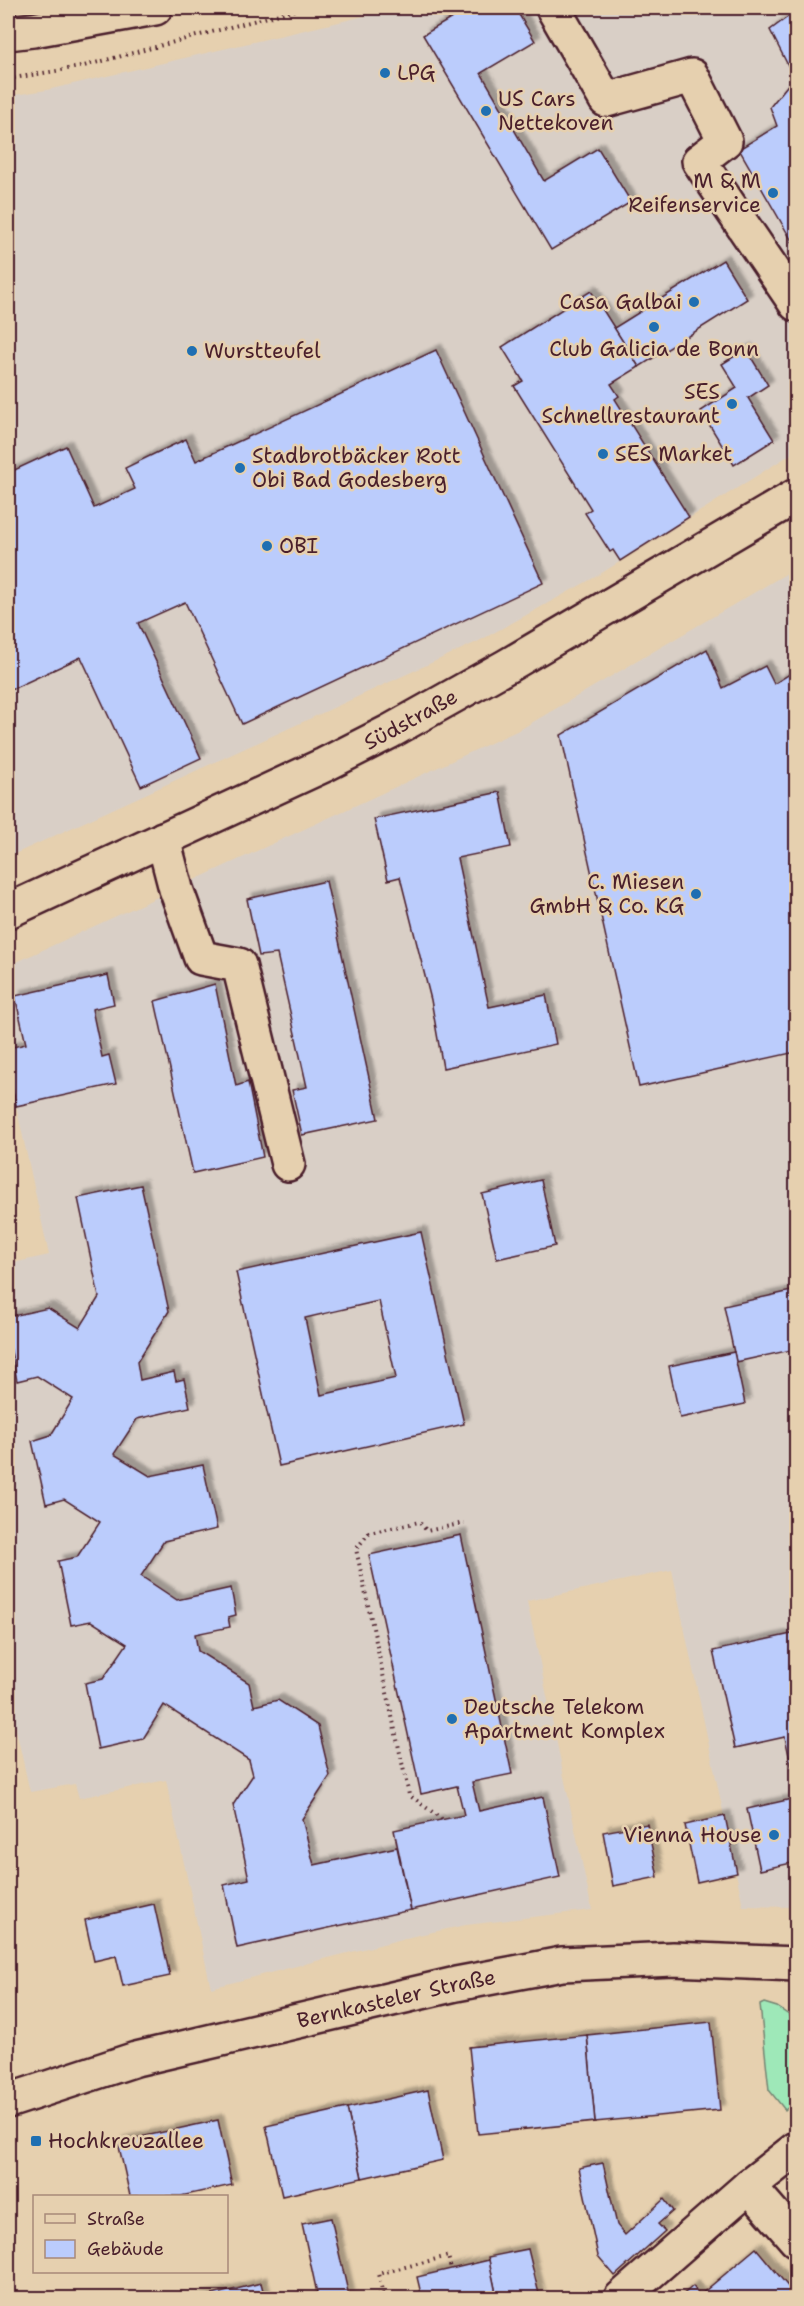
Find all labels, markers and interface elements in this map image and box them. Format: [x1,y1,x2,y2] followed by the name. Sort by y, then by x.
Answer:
[397,59,435,87] place label: LPG
[378,66,392,80] marker: LPG
[498,85,614,137] place label: US Cars Nettekoven
[479,104,493,118] marker: US Cars Nettekoven
[628,167,761,219] place label: M & M Reifenservice
[766,186,780,200] marker: M & M Reifenservice
[560,288,682,316] place label: Casa Galbai
[687,295,701,309] marker: Casa Galbai
[647,320,661,334] marker: Club Galicia de Bonn
[549,335,759,363] place label: Club Galicia de Bonn
[204,337,321,365] place label: Wurstteufel
[185,344,199,358] marker: Wurstteufel
[542,378,720,430] place label: SES Schnellrestaurant
[725,397,739,411] marker: SES Schnellrestaurant
[615,440,732,468] place label: SES Market
[252,442,461,494] place label: Stadbrotbäcker Rott Obi Bad Godesberg
[596,447,610,461] marker: SES Market
[233,461,247,475] marker: Stadbrotbäcker Rott Obi Bad Godesberg
[279,532,318,560] place label: OBI
[260,539,274,553] marker: OBI
[359,682,463,756] street label: Südstraße
[529,868,684,920] place label: C. Miesen GmbH & Co. KG
[689,887,703,901] marker: C. Miesen GmbH & Co. KG
[464,1693,665,1745] place label: Deutsche Telekom Apartment Komplex
[445,1712,459,1726] marker: Deutsche Telekom Apartment Komplex
[623,1821,762,1849] place label: Vienna House
[767,1828,781,1842] marker: Vienna House
[294,1963,498,2035] street label: Bernkasteler Straße
[48,2127,204,2155] place label: Hochkreuzallee
[29,2134,43,2148] marker: Hochkreuzallee
[33,2195,228,2273] legend
[87,2207,145,2231] text: Straße
[87,2237,164,2261] text: Gebäude

